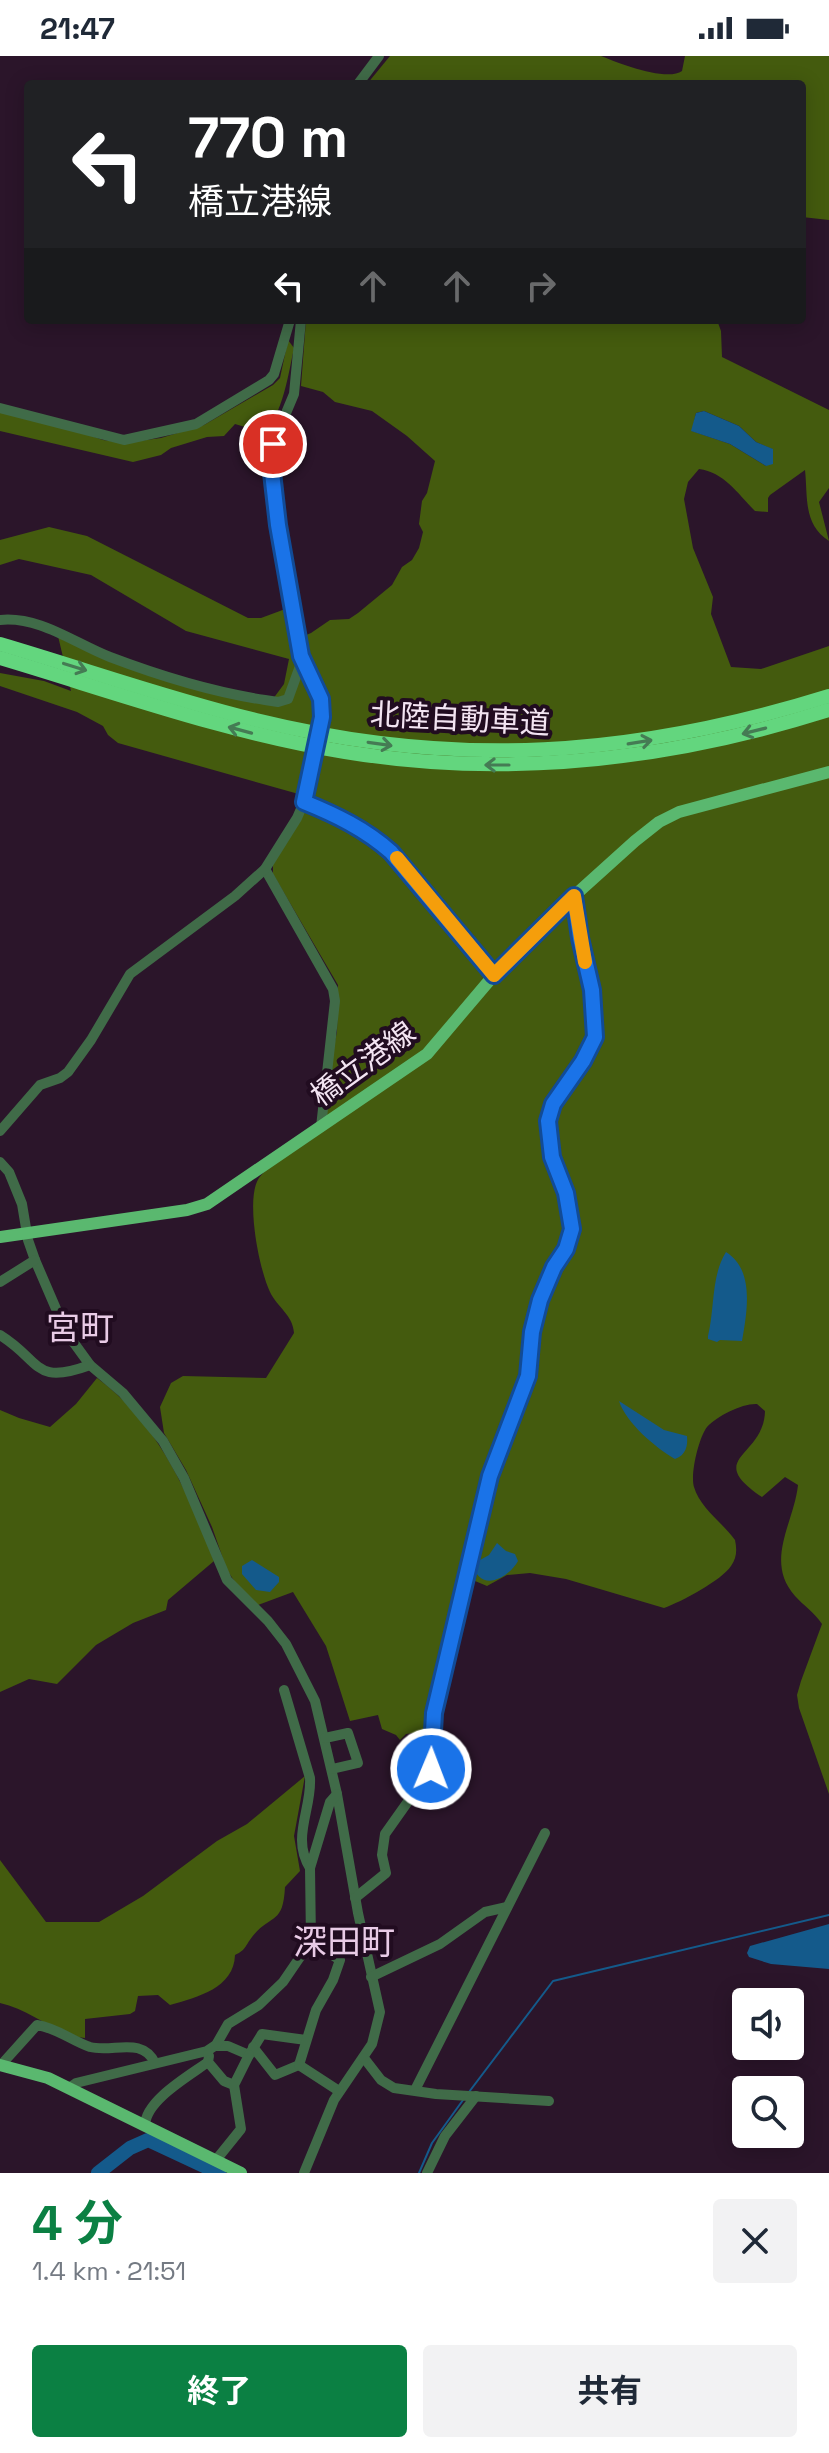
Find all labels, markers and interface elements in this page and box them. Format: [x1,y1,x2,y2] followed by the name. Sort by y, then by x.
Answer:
[40,9,115,48] text: 21:47
[188,102,348,173] text: 770 m
[56,112,160,216] icon: left
[188,179,332,225] text: 橋立港線
[267,264,311,308] icon: left
[351,264,395,308] icon: ahead
[435,264,479,308] icon: ahead
[519,264,563,308] icon: right
[239,410,307,478] pin
[251,422,295,466] icon: arrive
[62,660,87,675] one-way arrow
[369,694,551,743] street label: 北陸自動車道
[228,721,254,736] one-way arrow
[742,725,767,740] one-way arrow
[626,733,652,748] one-way arrow
[367,737,393,752] one-way arrow
[484,757,511,773] one-way arrow
[303,1013,423,1115] street label: 橋立港線
[46,1307,114,1350] district label: 宮町
[389,1727,473,1811] position arrow
[293,1921,395,1964] district label: 深田町
[732,1988,804,2148] map controls
[732,1988,804,2060] button: sound
[732,2076,804,2148] button: search
[32,2193,123,2254] text: 4 分
[713,2199,797,2283] button: close
[32,2254,186,2288] text: 1.4 km · 21:51
[32,2345,407,2437] button: 終了
[423,2345,797,2437] button: 共有

